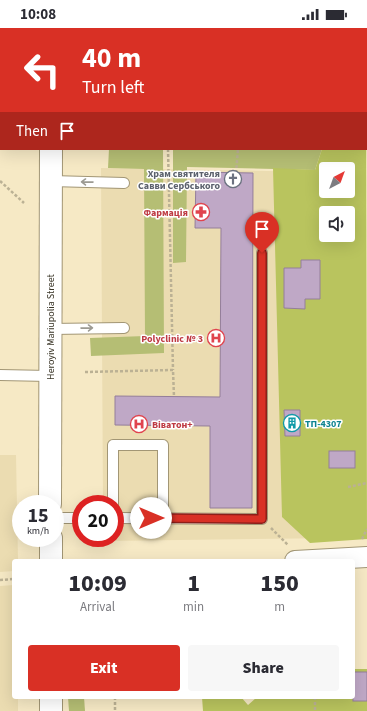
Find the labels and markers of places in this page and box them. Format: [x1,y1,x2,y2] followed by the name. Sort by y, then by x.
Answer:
[138,167,220,193] place label: Храм святителя Савви Сербського
[223,169,243,189] church icon: Храм святителя Савви Сербського
[191,202,211,222] pharmacy icon: Фармація
[144,206,188,220] place label: Фармація
[245,212,279,253] pin
[206,328,226,348] hospital icon: Polyclinic № 3
[141,332,203,346] place label: Polyclinic № 3
[282,413,302,433] building icon: ТП-4307
[129,414,149,434] hospital icon: Віватон+
[305,417,342,431] place label: ТП-4307
[152,418,193,432] place label: Віватон+

